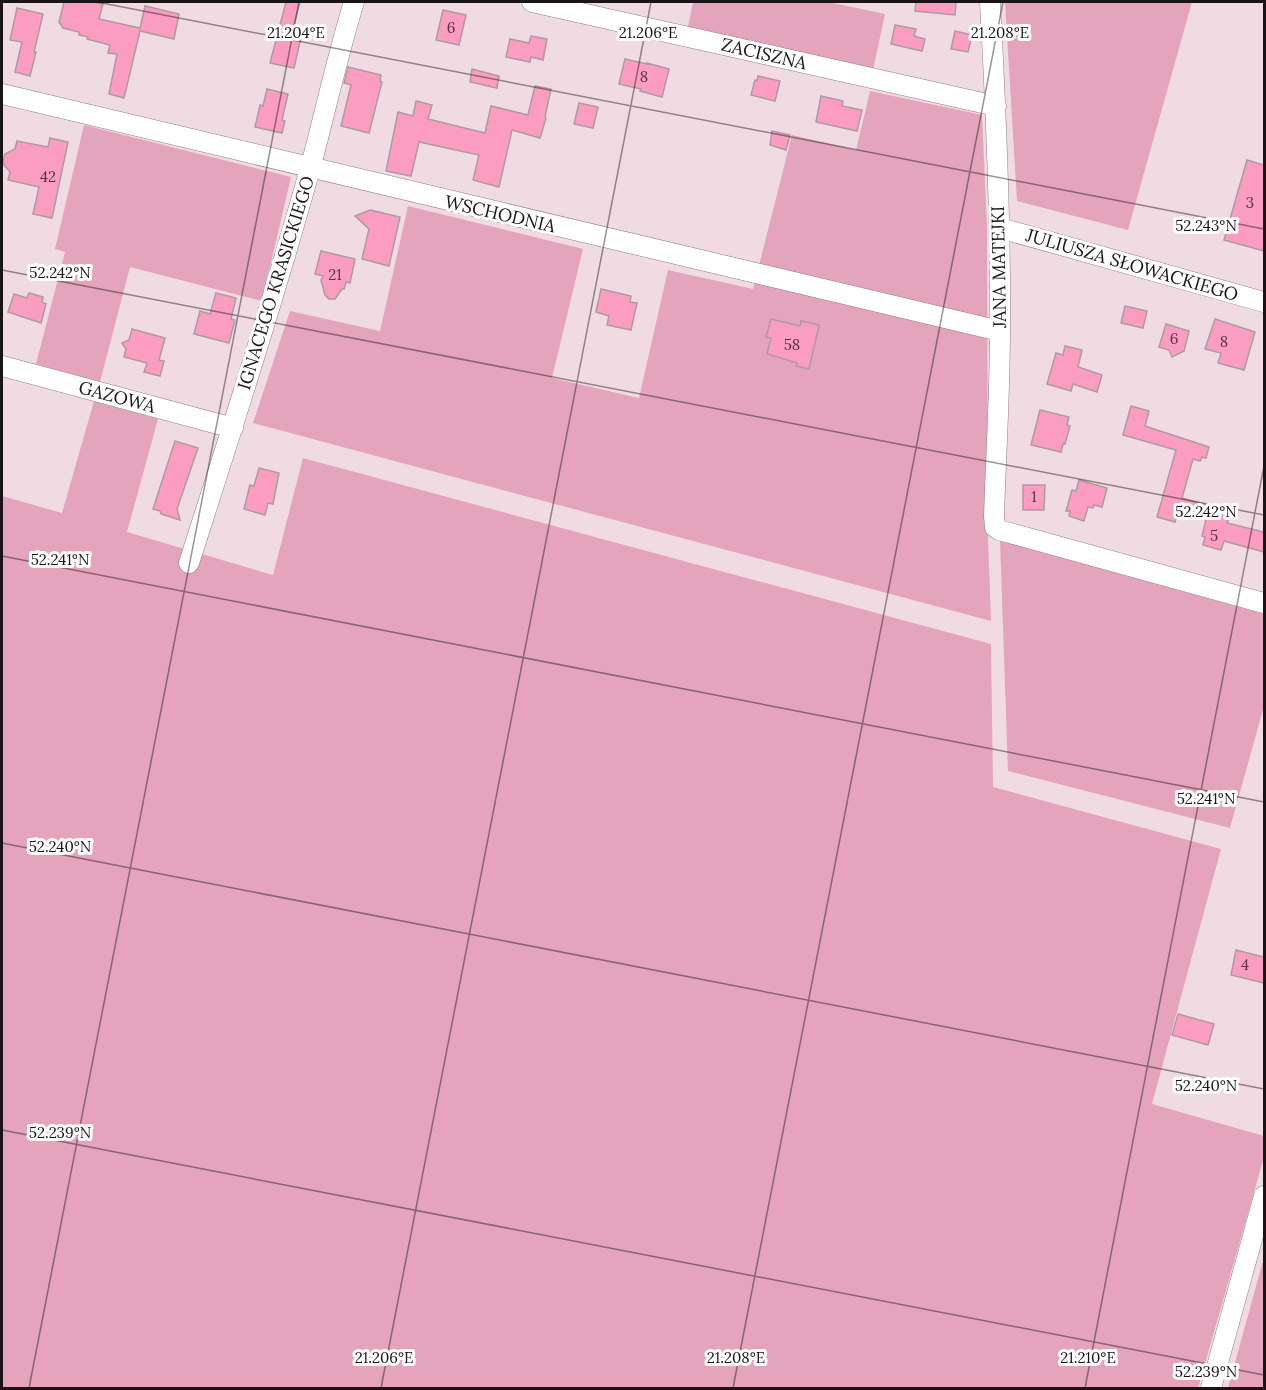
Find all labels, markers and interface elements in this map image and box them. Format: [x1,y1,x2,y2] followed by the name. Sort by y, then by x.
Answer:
[447,18,455,37] house number: 6
[267,23,325,42] text: 21.204°E
[619,23,677,42] text: 21.206°E
[971,23,1029,42] text: 21.208°E
[719,33,810,75] street label: ZACISZNA
[640,67,648,86] house number: 8
[40,167,56,186] house number: 42
[232,173,319,393] street label: IGNACEGO KRASICKIEGO
[442,190,558,238] street label: WSCHODNIA
[1246,193,1254,212] house number: 3
[986,206,1011,329] street label: JANA MATEJKI
[1175,216,1237,235] text: 52.243°N
[1022,223,1241,306] street label: JULIUSZA SŁOWACKIEGO
[29,263,91,282] text: 52.242°N
[328,265,342,284] house number: 21
[1170,329,1178,348] house number: 6
[1220,332,1228,351] house number: 8
[784,335,800,354] house number: 58
[76,375,159,418] street label: GAZOWA
[1031,487,1037,506] house number: 1
[1175,502,1237,521] text: 52.242°N
[1210,526,1218,545] house number: 5
[31,550,89,569] text: 52.241°N
[1177,789,1235,808] text: 52.241°N
[29,837,91,856] text: 52.240°N
[1241,955,1249,974] house number: 4
[1175,1076,1237,1095] text: 52.240°N
[29,1123,91,1142] text: 52.239°N
[355,1348,413,1367] text: 21.206°E
[707,1348,765,1367] text: 21.208°E
[1060,1348,1116,1367] text: 21.210°E
[1175,1362,1237,1381] text: 52.239°N

